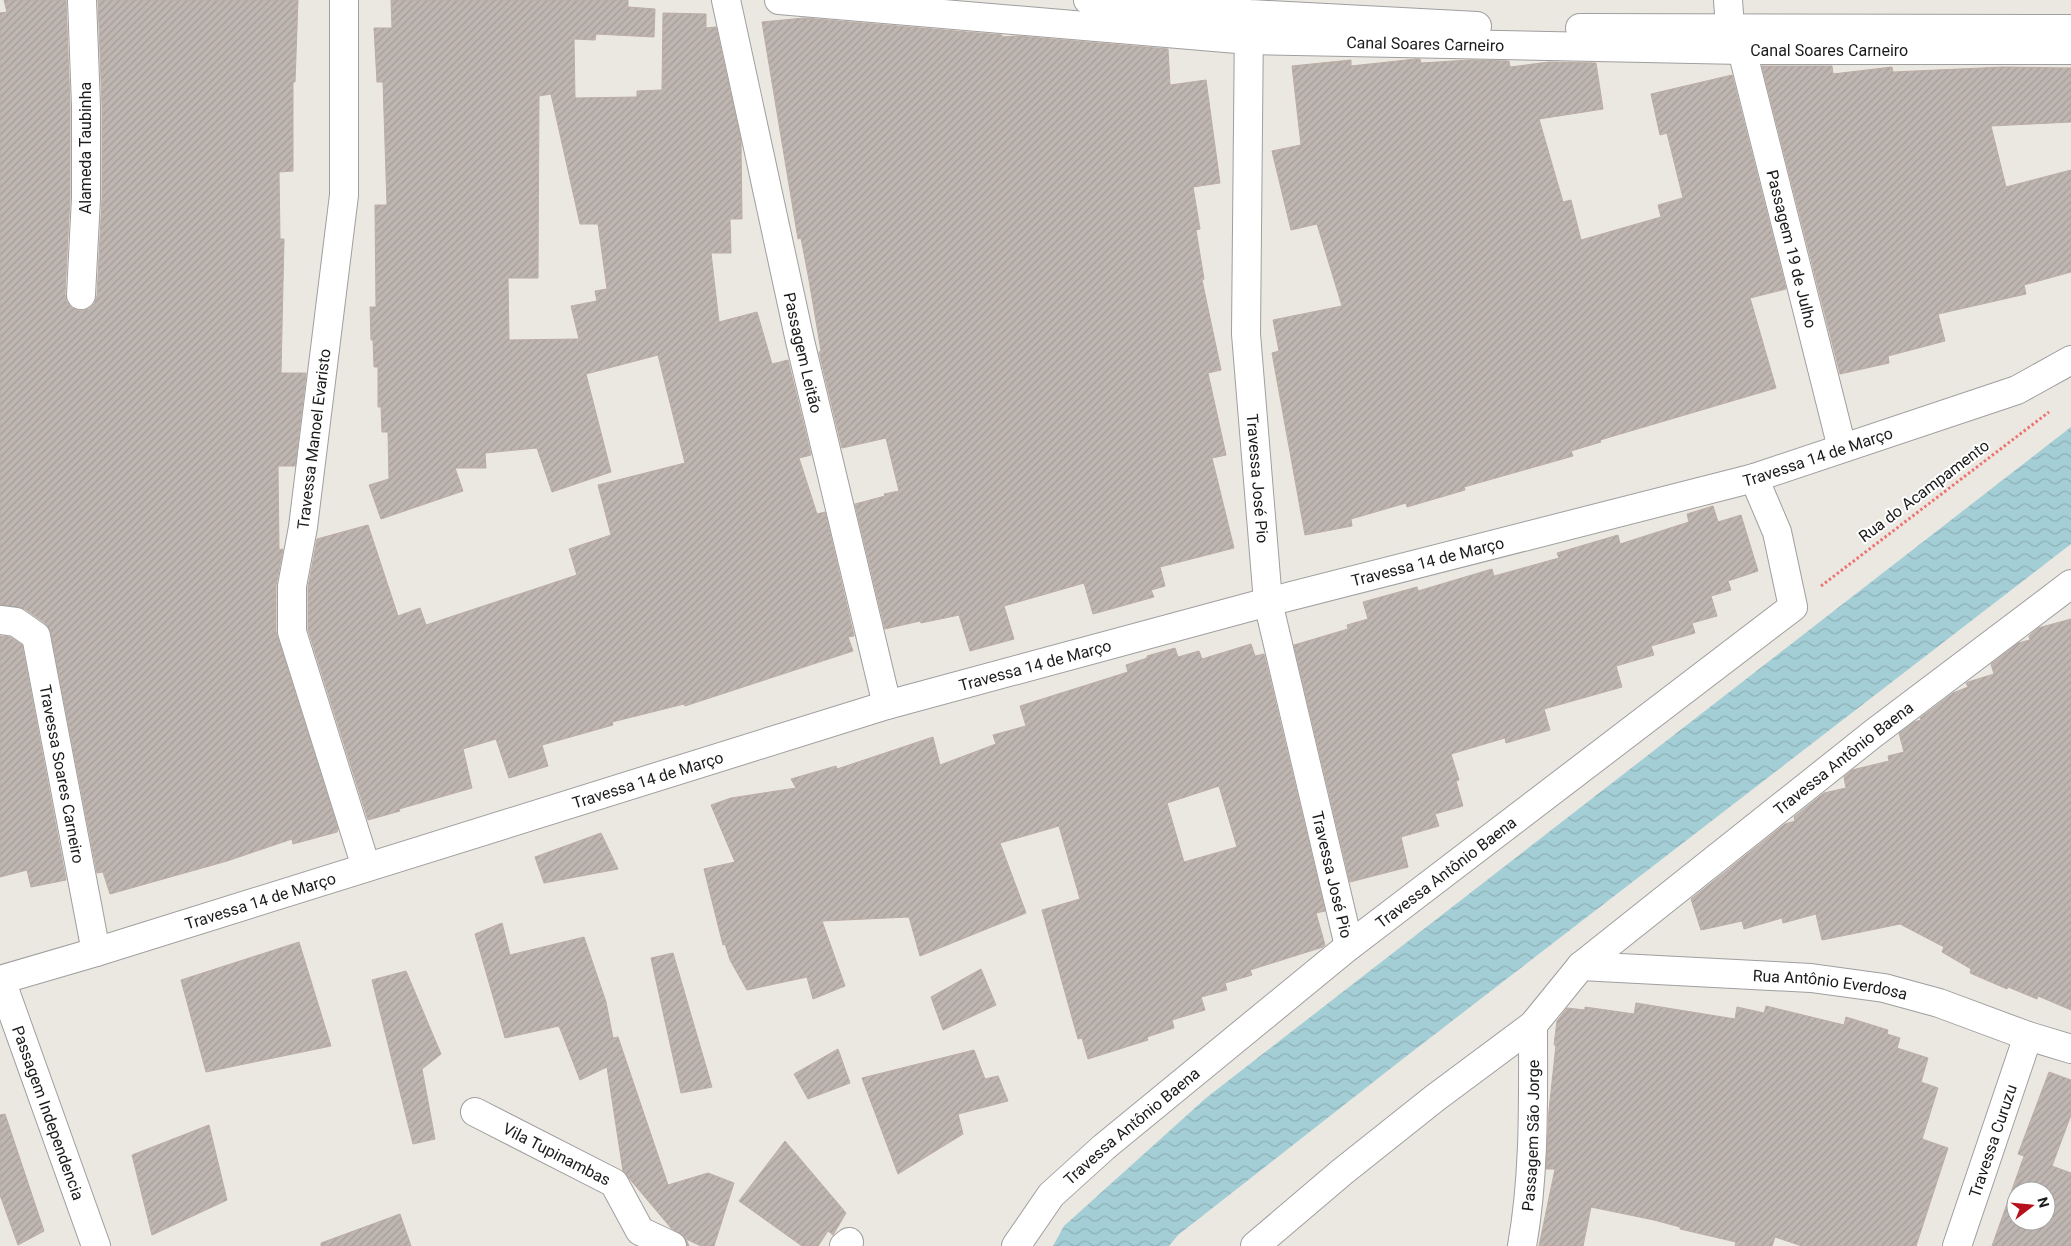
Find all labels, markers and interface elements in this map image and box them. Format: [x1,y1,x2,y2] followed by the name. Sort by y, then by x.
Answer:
[1346,32,1504,55] street label: Canal Soares Carneiro
[1750,41,1908,60] street label: Canal Soares Carneiro
[76,82,95,214] street label: Alameda Taubinha
[1763,168,1821,330] street label: Passagem 19 de Julho
[780,290,826,415] street label: Passagem Leitão
[293,348,335,530] street label: Travessa Manoel Evaristo
[1243,413,1273,544] street label: Travessa José Pio
[1741,423,1895,490] street label: Travessa 14 de Março
[1855,436,1993,546] street label: Rua do Acampamento
[1349,533,1506,590] street label: Travessa 14 de Março
[957,635,1113,695] street label: Travessa 14 de Março
[36,683,88,865] street label: Travessa Soares Carneiro
[1770,697,1917,819] street label: Travessa Antônio Baena
[570,747,725,812] street label: Travessa 14 de Março
[1308,809,1356,940] street label: Travessa José Pio
[1372,812,1520,932] street label: Travessa Antônio Baena
[182,868,338,933] street label: Travessa 14 de Março
[1752,965,1910,1003] street label: Rua Antônio Everdosa
[9,1023,88,1203] street label: Passagem Independencia
[1518,1060,1543,1212] street label: Passagem São Jorge
[1060,1063,1203,1189] street label: Travessa Antônio Baena
[1965,1082,2020,1200] street label: Travessa Curuzu
[500,1118,614,1189] street label: Vila Tupinambas
[2006,1181,2056,1231] north arrow
[2034,1195,2053,1209] text: N

